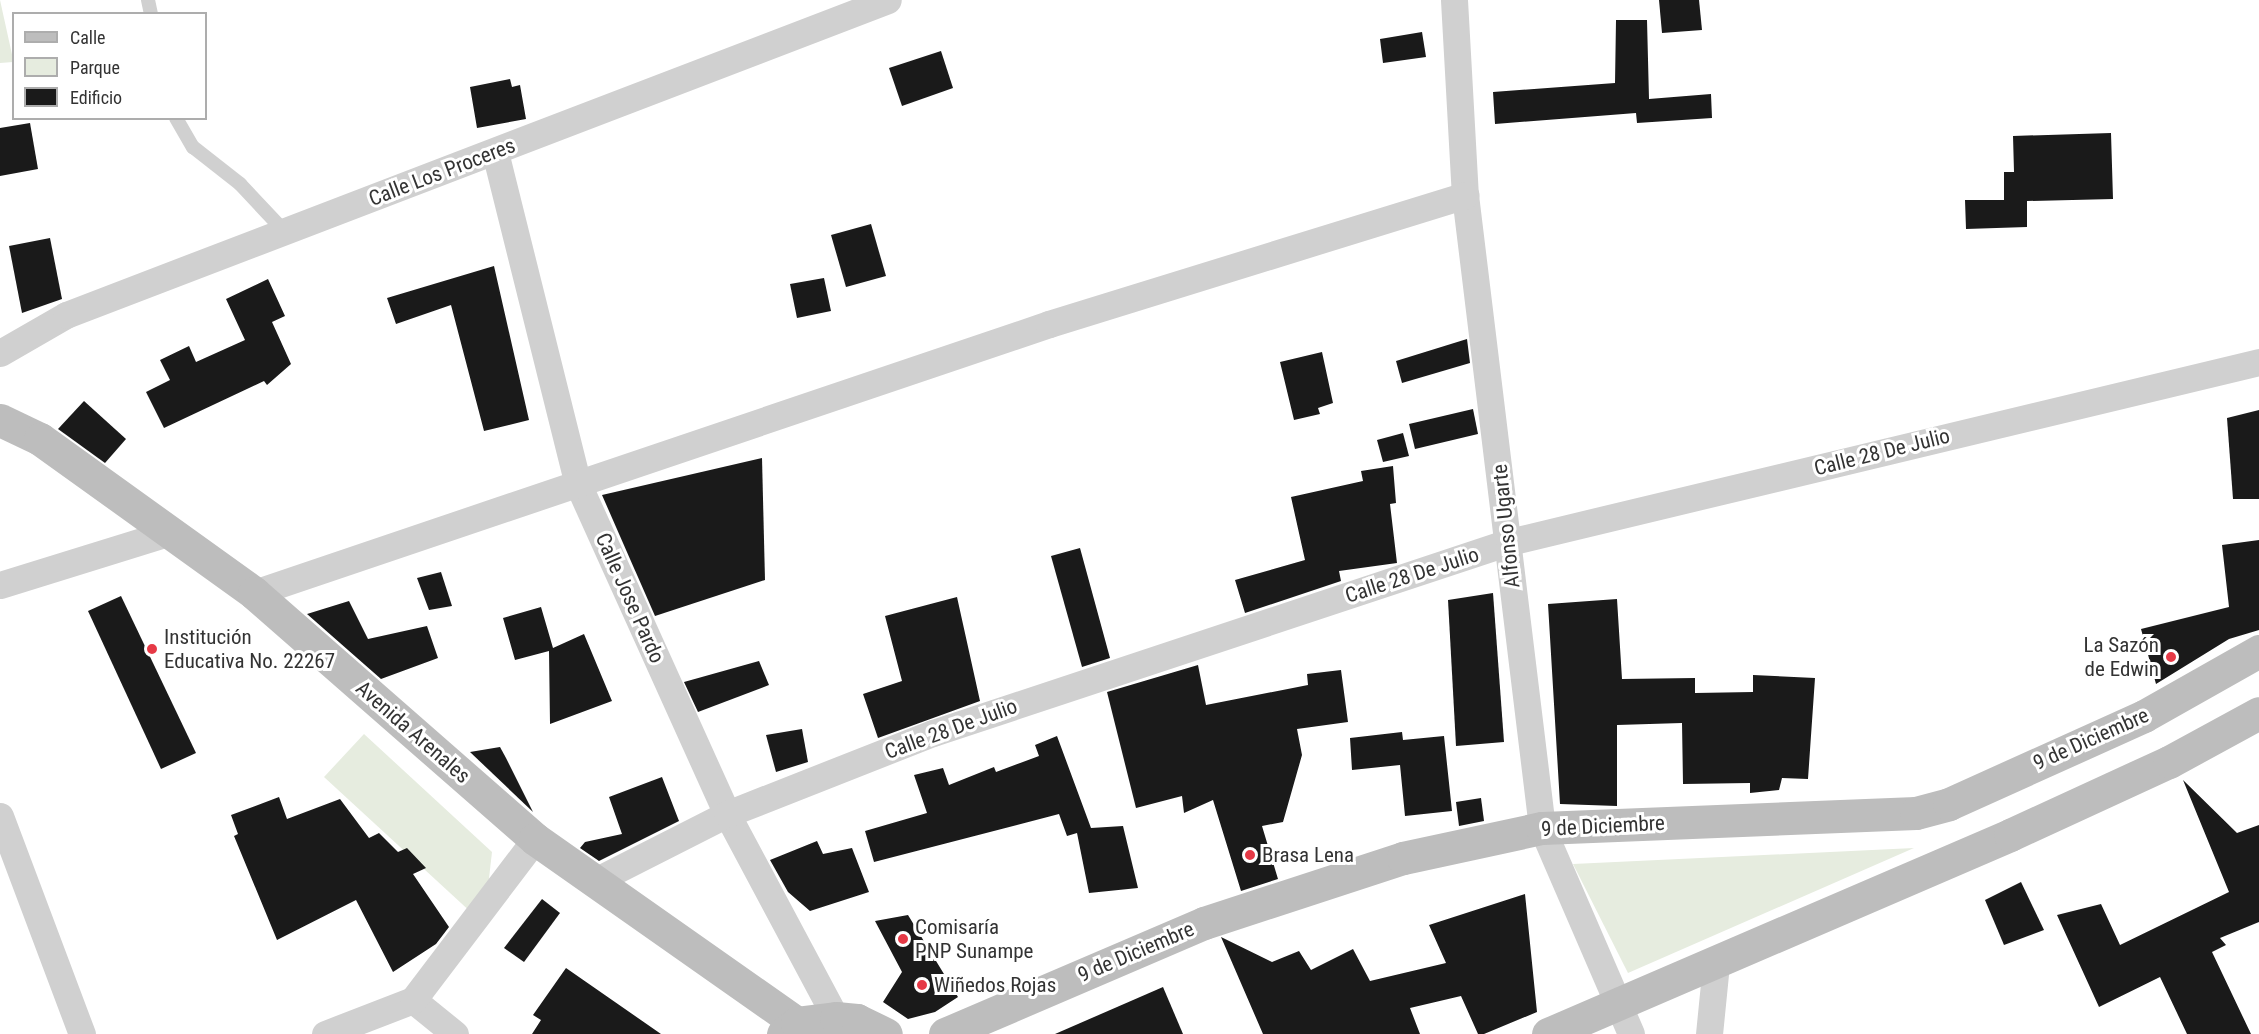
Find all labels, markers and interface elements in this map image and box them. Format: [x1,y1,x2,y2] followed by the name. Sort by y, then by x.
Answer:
[12,12,207,120] legend
[70,27,106,48] text: Calle
[70,57,120,78] text: Parque
[70,87,122,108] text: Edificio
[365,133,519,211] street label: Calle Los Proceres
[1812,423,1952,481] street label: Calle 28 De Julio
[1487,463,1525,589] street label: Alfonso Ugarte
[590,529,670,667] street label: Calle Jose Pardo
[1342,542,1482,608] street label: Calle 28 De Julio
[164,624,335,674] place label: Institución Educativa No. 22267
[2083,632,2159,682] place label: La Sazón de Edwin
[145,642,159,656] marker: Institución Educativa No. 22267
[2164,650,2178,664] marker: La Sazón de Edwin
[351,676,475,788] street label: Avenida Arenales
[881,693,1021,765] street label: Calle 28 De Julio
[2029,702,2153,776] street label: 9 de Diciembre
[1541,810,1665,842] street label: 9 de Diciembre
[1262,842,1354,868] place label: Brasa Lena
[1243,848,1257,862] marker: Brasa Lena
[915,914,1033,964] place label: Comisaría PNP Sunampe
[1074,916,1198,988] street label: 9 de Diciembre
[896,932,910,946] marker: Comisaría PNP Sunampe
[934,972,1056,998] place label: Wiñedos Rojas
[915,978,929,992] marker: Wiñedos Rojas

